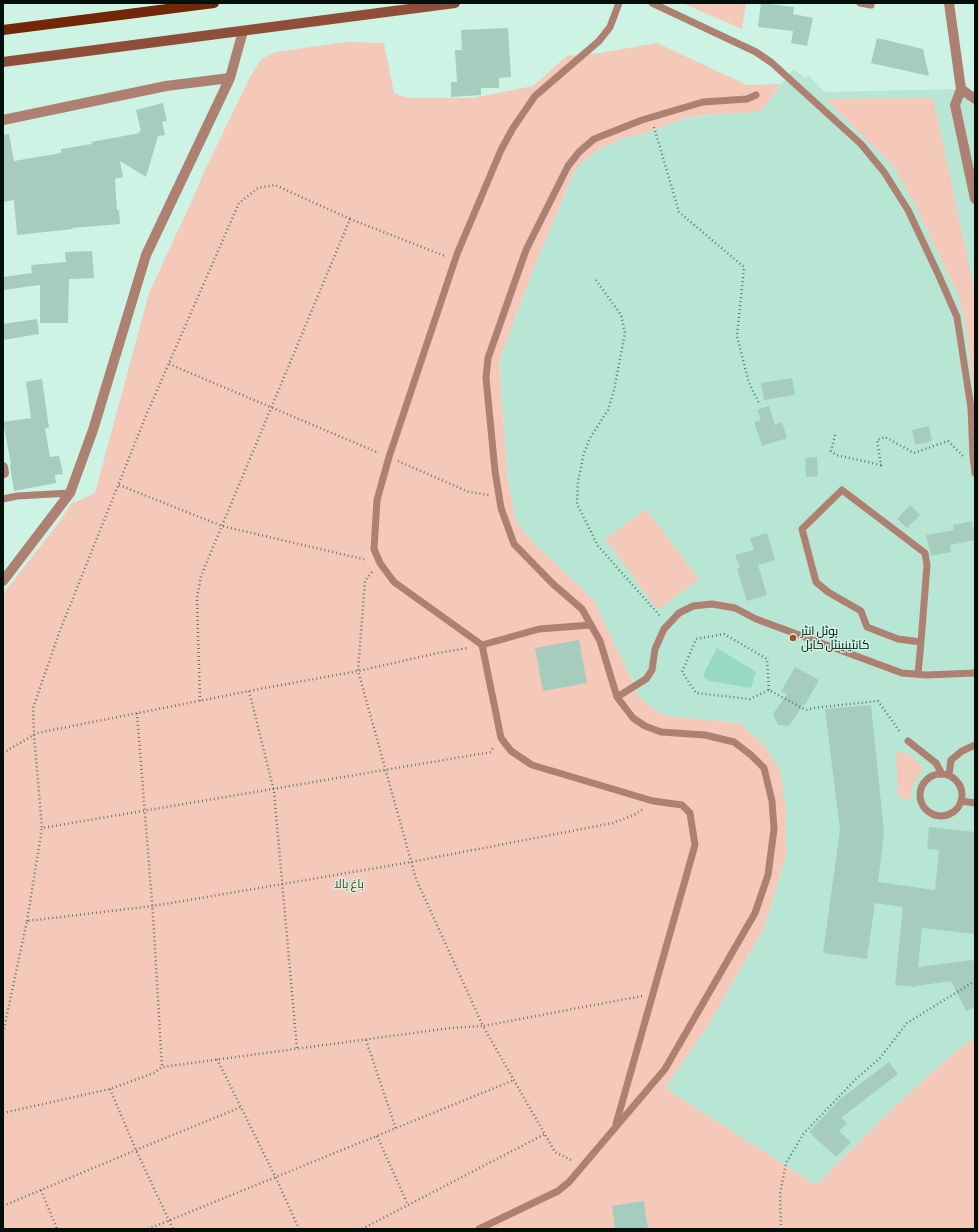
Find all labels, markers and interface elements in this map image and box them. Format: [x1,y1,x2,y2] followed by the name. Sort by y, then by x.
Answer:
[801,624,869,652] place label: ہوٹل انٹر کانٹینینٹل کابل
[788,633,798,643] marker: ہوٹل انٹر کانٹینینٹل کابل
[334,877,364,891] park label: باغ بالا

